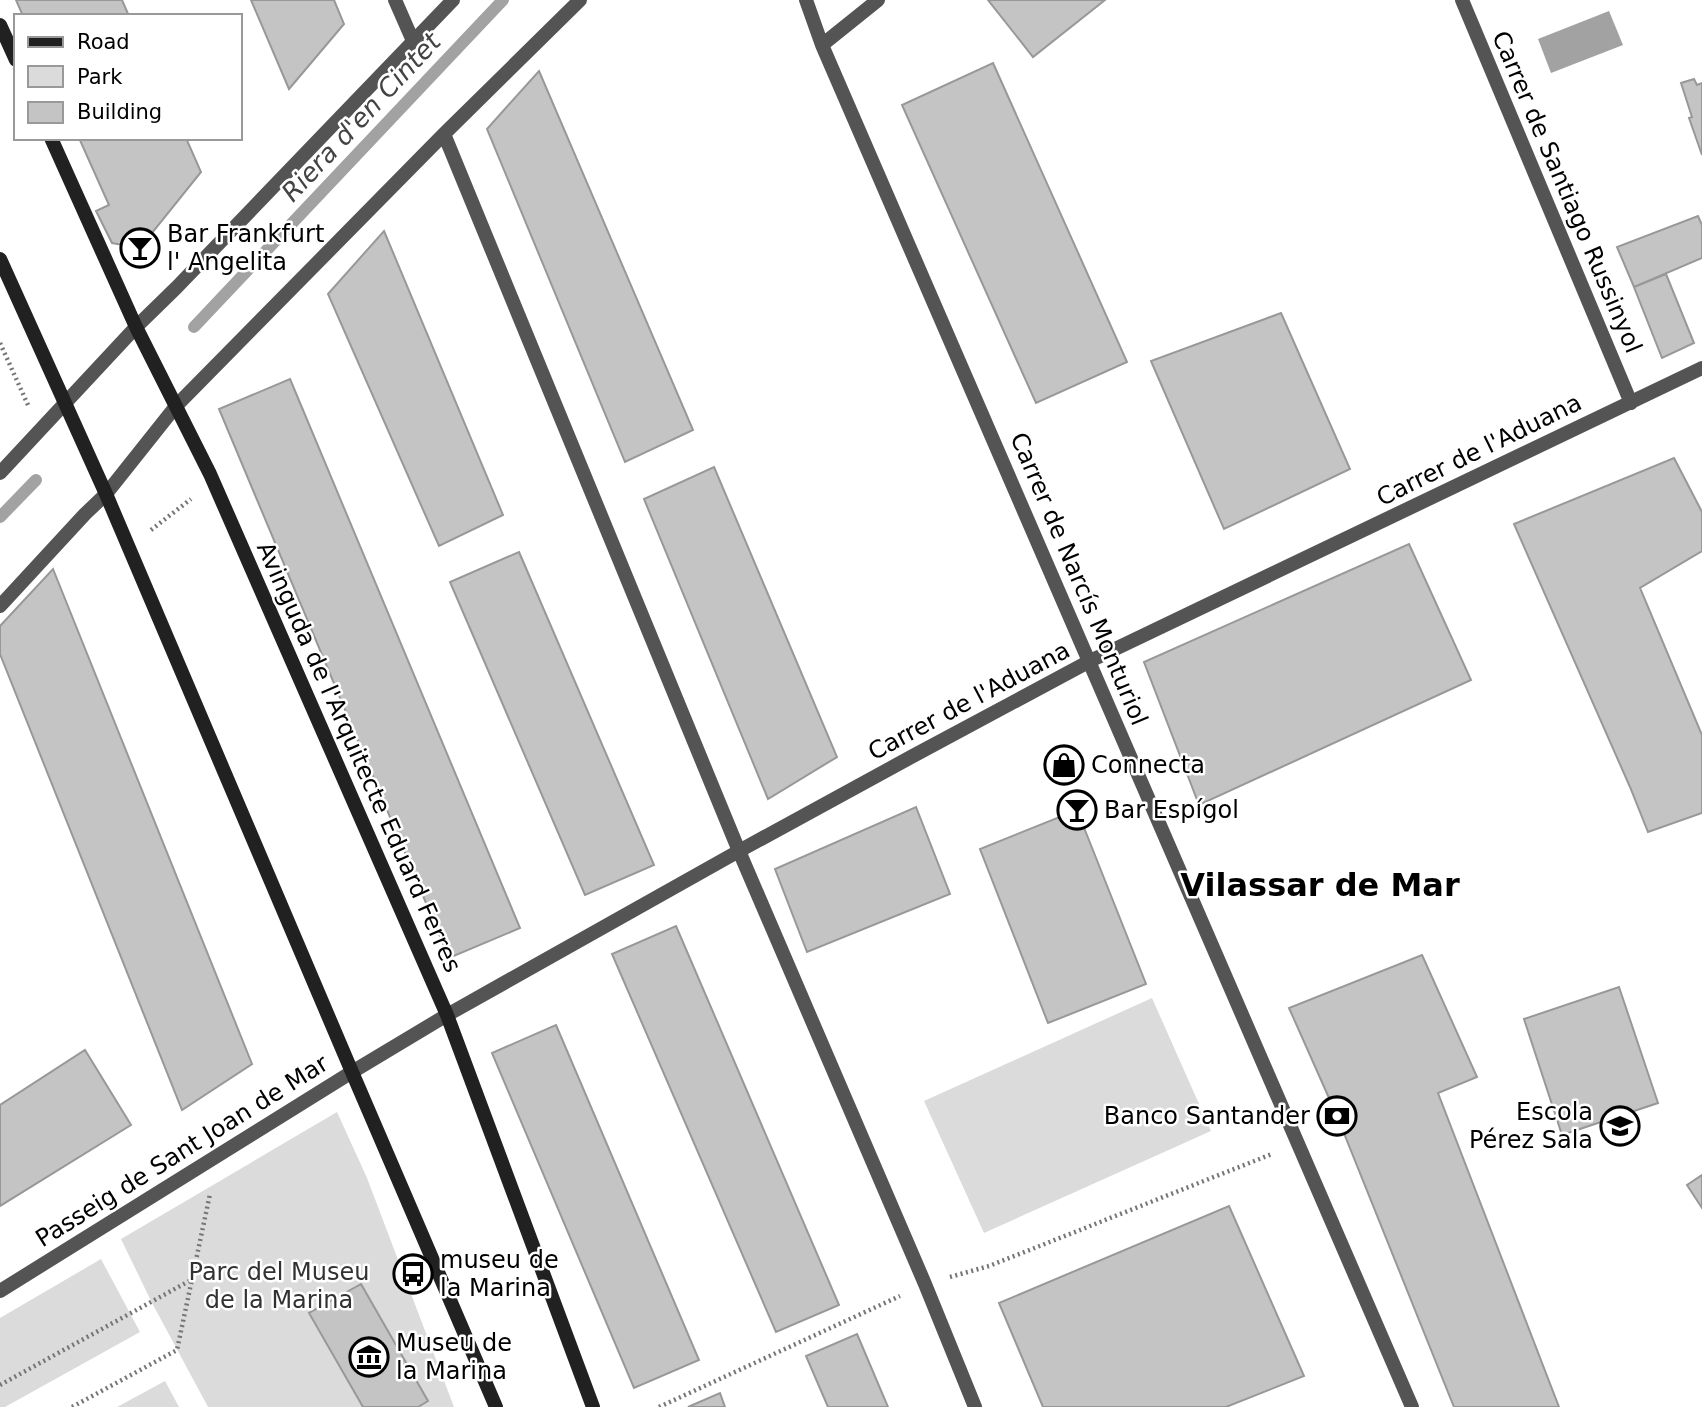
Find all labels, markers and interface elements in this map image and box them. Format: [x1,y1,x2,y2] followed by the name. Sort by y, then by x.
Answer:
[14,14,242,140] legend
[275,26,447,207] water label: Riera d'en Cintet
[1486,27,1648,357] street label: Carrer de Santiago Russinyol
[77,30,130,54] text: Road
[77,65,123,89] text: Park
[77,100,162,124] text: Building
[167,220,324,276] place label: Bar Frankfurt l' Angelita
[119,227,161,269] bar icon: Bar Frankfurt l' Angelita
[1372,388,1586,512] street label: Carrer de l'Aduana
[1005,428,1153,730] street label: Carrer de Narcís Monturiol
[251,537,467,977] street label: Avinguda de l'Arquitecte Eduard Ferres
[863,636,1075,766] street label: Carrer de l'Aduana
[1043,744,1085,786] shop icon: Connecta
[1091,751,1205,779] place label: Connecta
[1056,789,1098,831] bar icon: Bar Espígol
[1104,796,1239,824] place label: Bar Espígol
[1180,866,1460,904] district label: Vilassar de Mar
[31,1049,333,1253] street label: Passeig de Sant Joan de Mar
[1316,1095,1358,1137] bank icon: Banco Santander
[1469,1098,1593,1154] place label: Escola Pérez Sala
[1104,1102,1310,1130] place label: Banco Santander
[1599,1105,1641,1147] school or university icon: Escola Pérez Sala
[440,1246,559,1302] place label: museu de la Marina
[392,1253,434,1295] bus stop icon: museu de la Marina
[189,1258,369,1314] park label: Parc del Museu de la Marina
[396,1329,512,1385] place label: Museu de la Marina
[348,1336,390,1378] museum icon: Museu de la Marina

